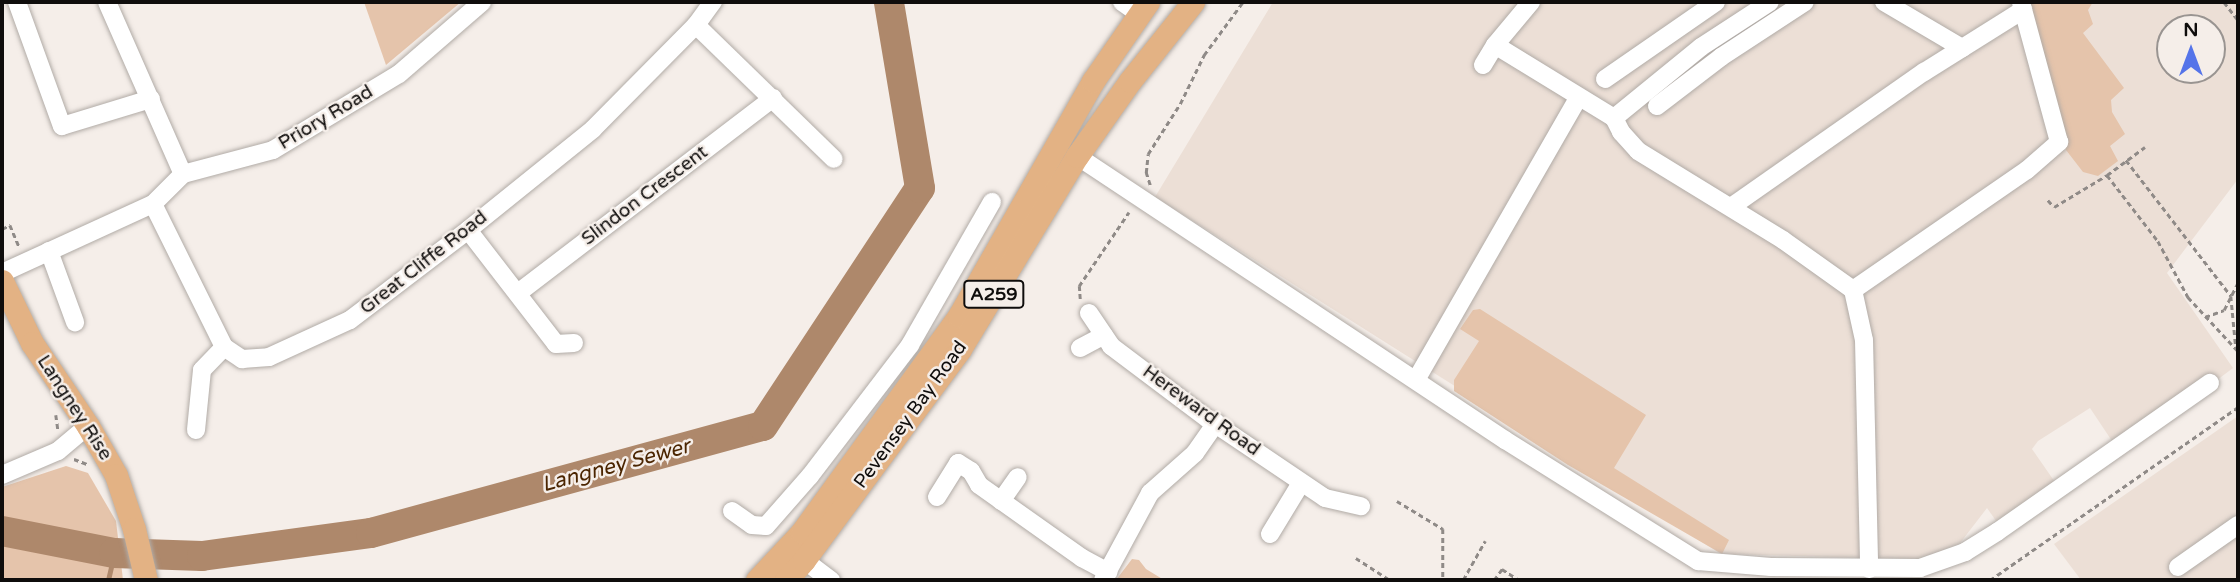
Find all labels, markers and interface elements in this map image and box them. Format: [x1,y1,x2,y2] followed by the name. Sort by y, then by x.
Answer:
[2156,14,2226,84] north arrow
[2183,19,2199,41] text: N
[275,81,377,155] street label: Priory Road
[577,141,713,251] street label: Slindon Crescent
[356,206,492,320] street label: Great Cliffe Road
[962,280,1026,308] road number: A259
[850,337,972,493] street label: Pevensey Bay Road
[32,351,116,465] street label: Langney Rise
[1138,361,1264,461] street label: Hereward Road
[539,434,693,498] water label: Langney Sewer

